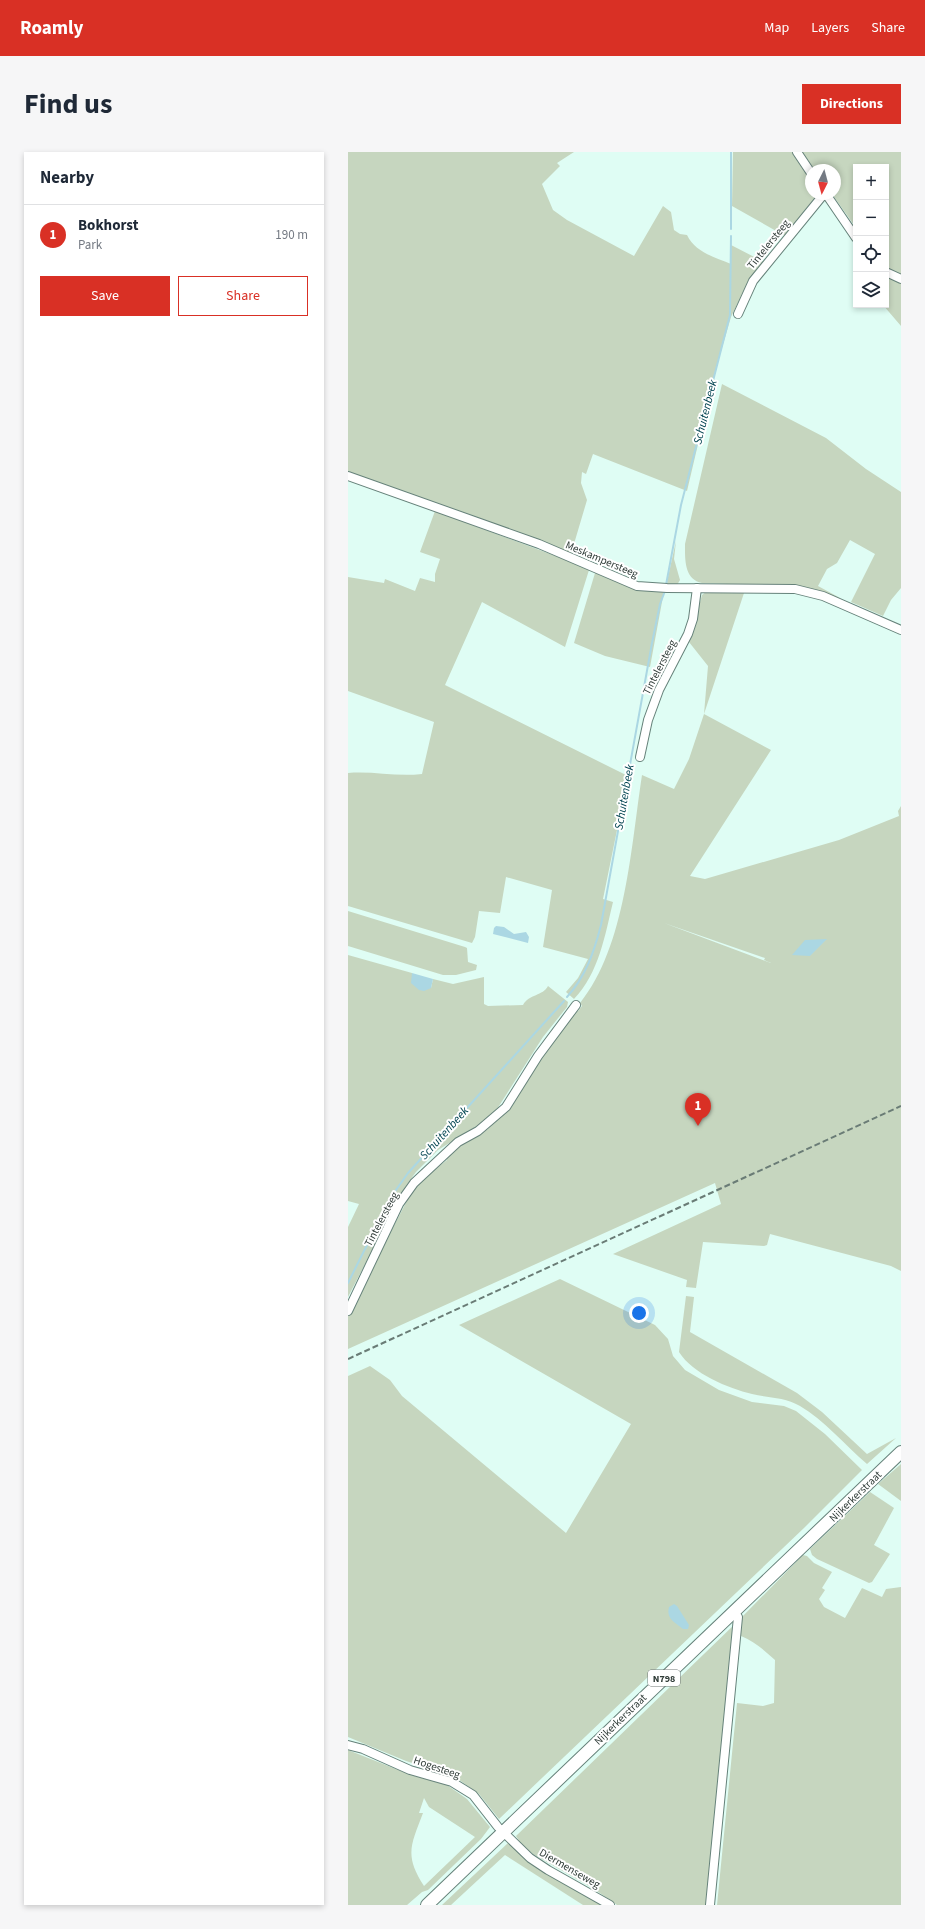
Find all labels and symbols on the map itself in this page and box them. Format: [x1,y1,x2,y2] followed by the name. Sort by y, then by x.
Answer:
[805,164,841,200] north arrow
[744,216,793,272] street label: Tintelersteeg
[689,378,722,446] water label: Schuitenbeek
[563,537,641,582] street label: Meskampersteeg
[639,637,680,697] street label: Tintelersteeg
[610,763,639,831] water label: Schuitenbeek
[685,1093,711,1126] pin: 1
[416,1103,473,1164] water label: Schuitenbeek
[361,1189,402,1249] street label: Tintelersteeg
[629,1303,649,1323] your location
[826,1467,885,1525] street label: Nijkerkerstraat
[648,1670,680,1686] road number: N798
[591,1690,650,1748] street label: Nijkerkerstraat
[412,1753,463,1783] street label: Hogesteeg
[536,1845,603,1892] street label: Diermenseweg

